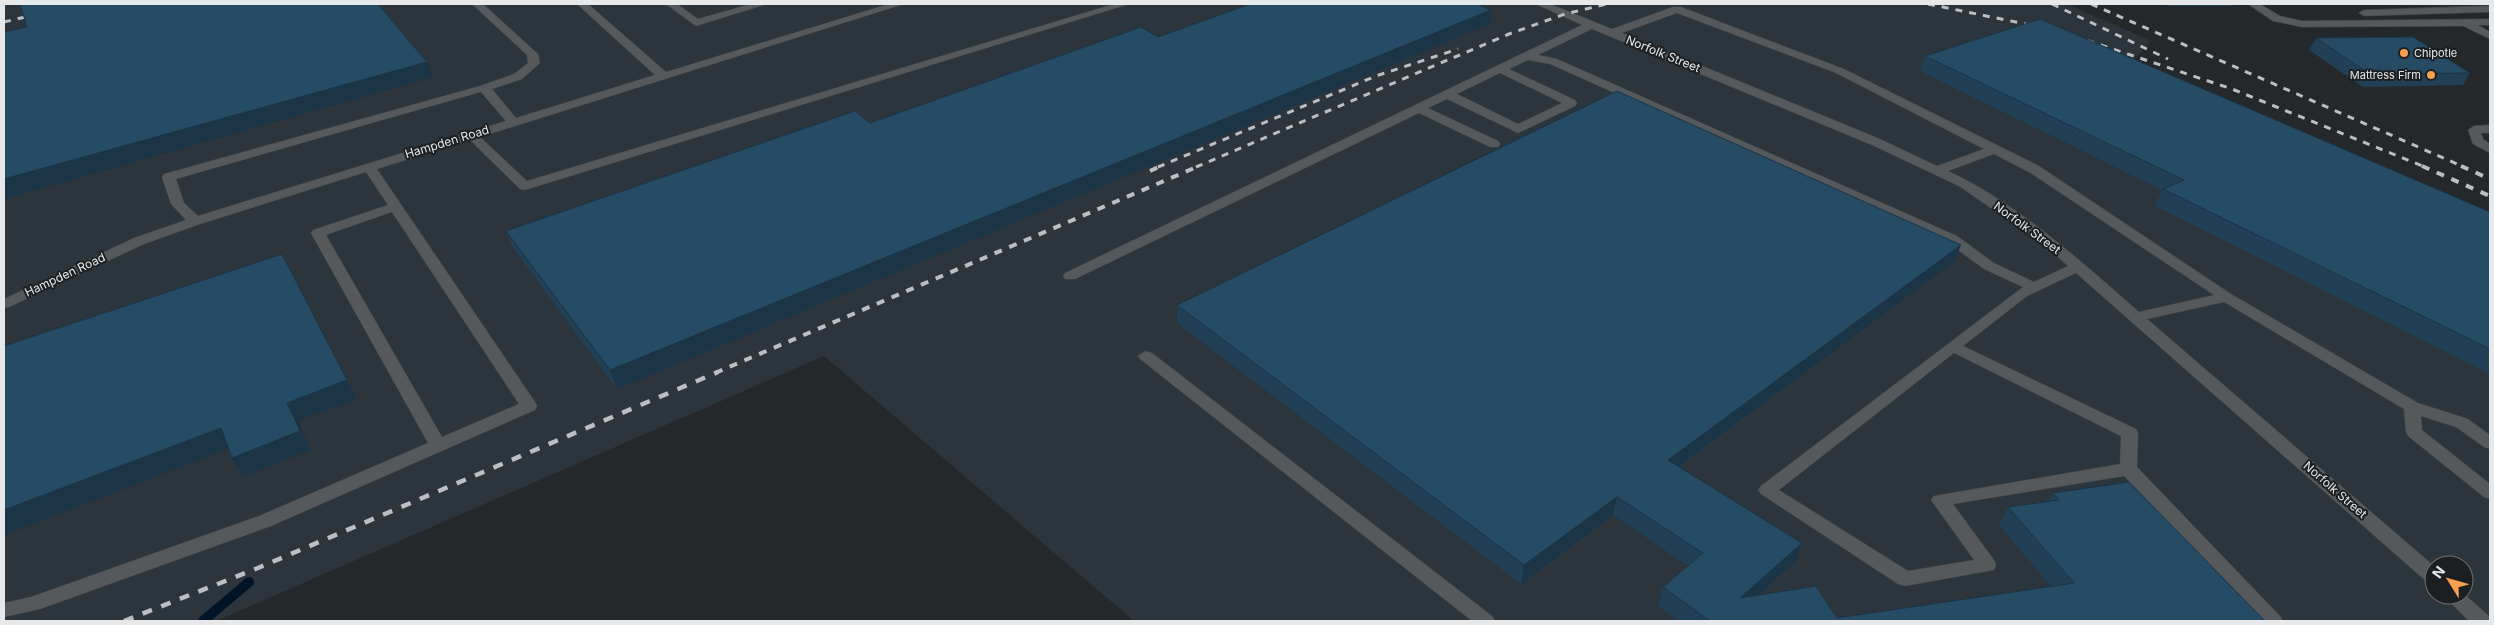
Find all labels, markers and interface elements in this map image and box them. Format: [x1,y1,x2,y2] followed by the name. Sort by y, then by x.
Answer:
[1624,32,1703,75] street label: Norfolk Street
[2414,46,2457,60] place label: Chipotle
[2398,47,2410,59] marker: Chipotle
[2350,68,2421,82] place label: Mattress Firm
[2425,69,2437,81] marker: Mattress Firm
[403,122,491,161] street label: Hampden Road
[1991,198,2064,257] street label: Norfolk Street
[22,249,108,300] street label: Hampden Road
[2301,458,2370,521] street label: Norfolk Street
[2424,555,2474,605] north arrow
[2428,562,2448,581] text: N

